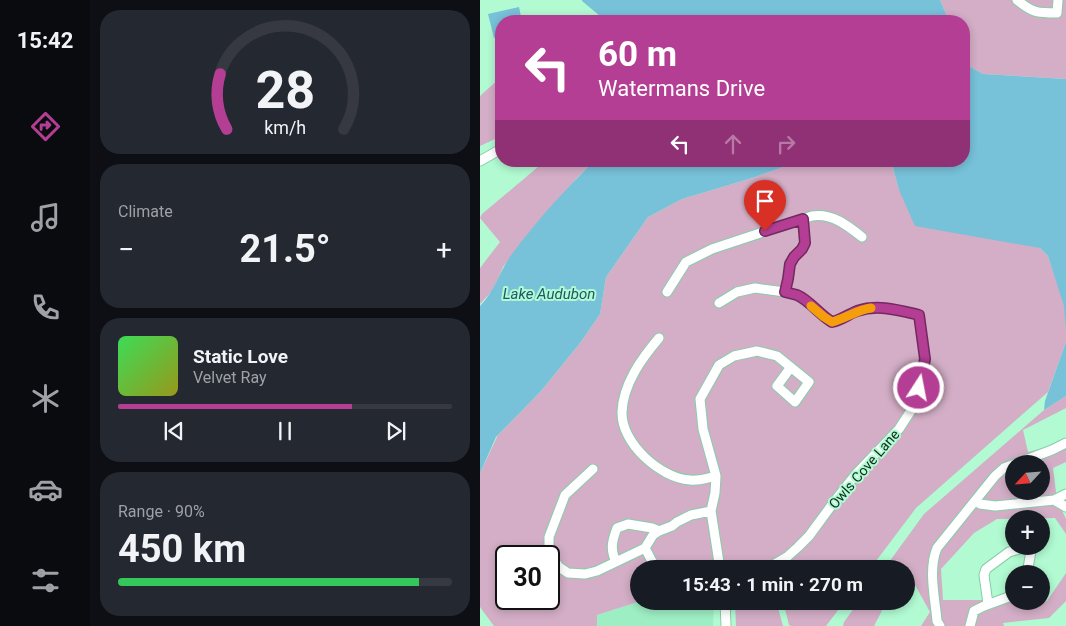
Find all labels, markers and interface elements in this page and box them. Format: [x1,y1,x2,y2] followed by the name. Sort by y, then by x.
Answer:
[17,28,73,53] text: 15:42
[598,34,677,75] text: 60 m
[515,35,580,100] icon: left
[255,60,315,121] text: 28
[598,76,765,101] text: Watermans Drive
[28,109,63,144] icon: directions
[264,117,306,138] text: km/h
[666,130,694,158] icon: left
[719,130,747,158] icon: ahead
[772,130,800,158] icon: right
[744,180,786,231] pin
[751,187,779,215] icon: arrive
[28,200,63,235] icon: music
[118,202,173,221] text: Climate
[239,227,331,271] text: 21.5°
[118,233,134,266] text: −
[436,233,452,266] text: +
[503,285,595,303] water label: Lake Audubon
[28,290,63,325] icon: phone
[193,345,288,368] text: Static Love
[892,361,944,413] position arrow
[193,368,267,387] text: Velvet Ray
[28,381,63,416] icon: climate
[160,417,188,445] icon: previous
[271,417,299,445] icon: pause
[382,417,410,445] icon: next
[825,426,903,512] street label: Owls Cove Lane
[1005,455,1050,500] north arrow
[1005,455,1050,610] map controls
[28,472,63,507] icon: car
[118,502,205,521] text: Range · 90%
[1005,510,1050,555] button: +
[118,527,246,571] text: 450 km
[495,545,560,610] speed limit sign: 30
[28,563,63,598] icon: filters
[1005,565,1050,610] button: −
[682,573,863,596] text: 15:43 · 1 min · 270 m

